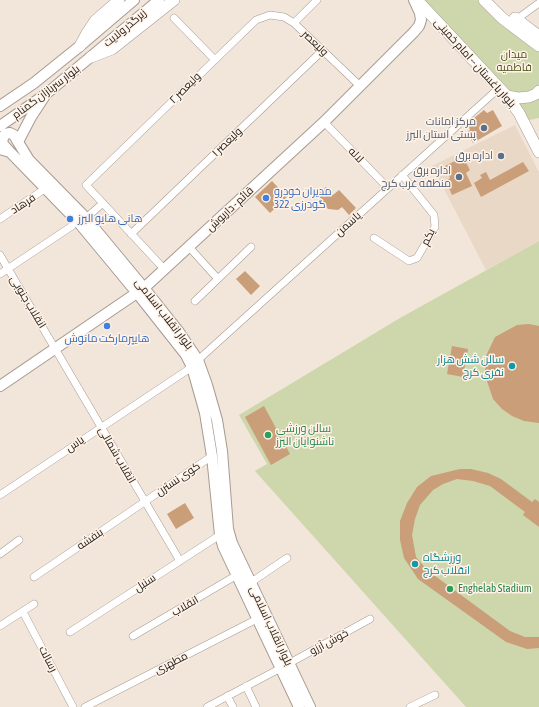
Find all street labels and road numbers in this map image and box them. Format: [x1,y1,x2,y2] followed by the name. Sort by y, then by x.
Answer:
[101,6,149,50] street label: زیرگذر ولایت
[431,16,519,110] street label: بلوار باغستان -- امام خمینی
[299,27,331,59] street label: ولیعصر
[10,62,82,122] street label: بلوار سربازان گمنام
[167,70,203,106] street label: ولیعصر ۲
[209,125,245,159] street label: ولیعصر ۱
[346,144,366,166] street label: لاله
[204,184,256,234] street label: قائم - داریوش
[8,191,38,217] street label: فرهاد
[332,209,364,239] street label: یاسمن
[418,226,438,248] street label: یکم
[7,273,49,331] street label: انقلاب جنوبی
[132,276,196,352] street label: بلوار انقلاب اسلامی
[96,424,138,486] street label: انقلاب شمالی
[63,433,87,455] street label: یاس
[153,459,203,499] street label: کوی نسترن
[74,525,106,553] street label: بنفشه
[132,571,158,595] street label: سنبل
[247,584,295,668] street label: بلوار انقلاب اسلامی
[169,593,201,619] street label: انقلاب
[307,626,351,658] street label: خوش آرزو
[36,644,60,674] street label: رسالت
[152,649,190,677] street label: مطهری

